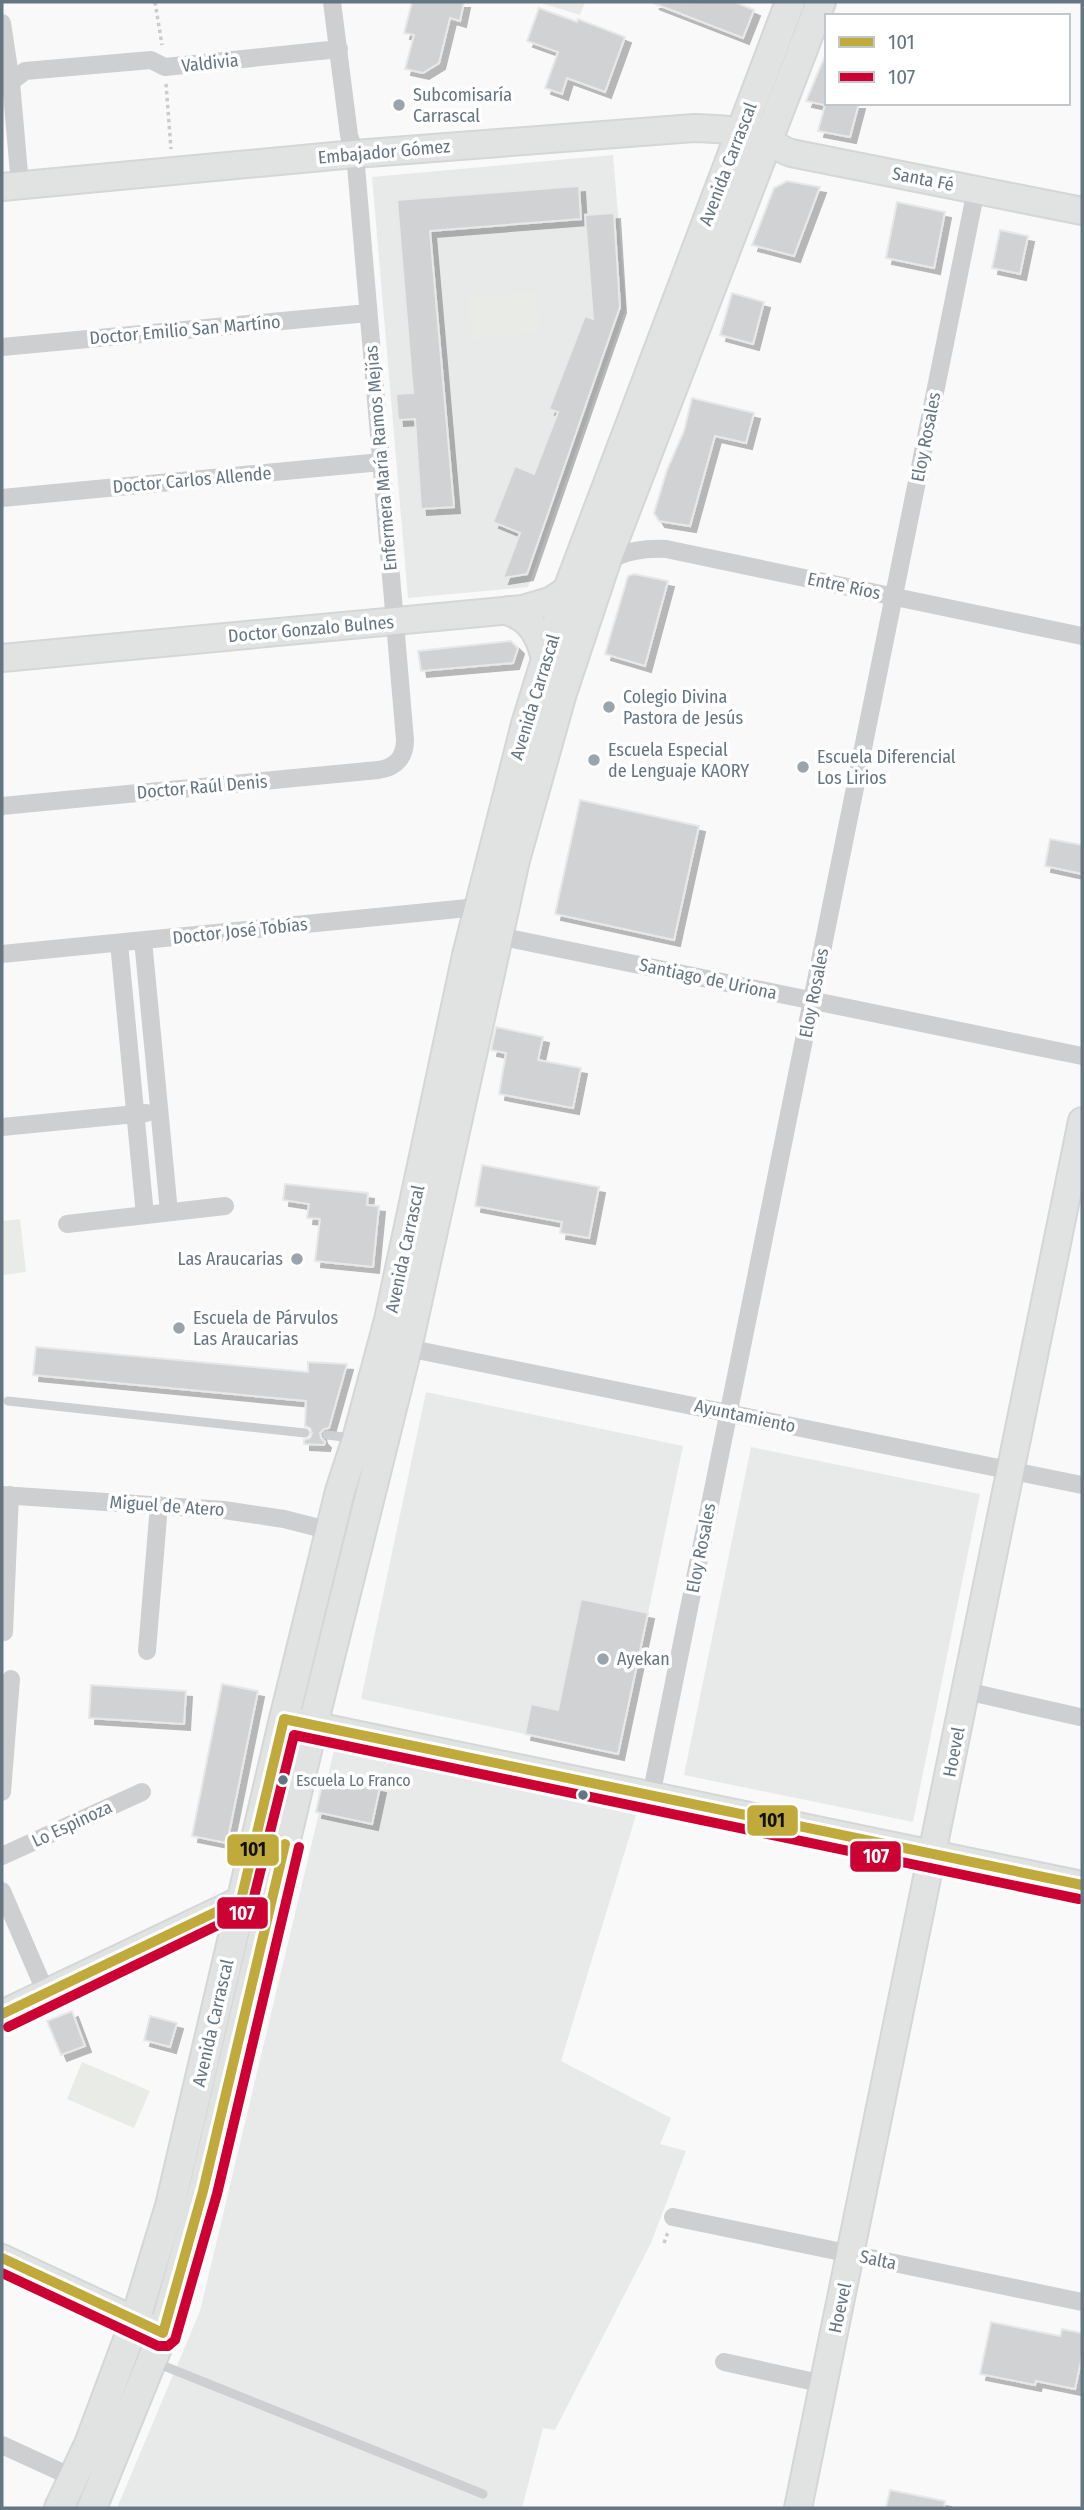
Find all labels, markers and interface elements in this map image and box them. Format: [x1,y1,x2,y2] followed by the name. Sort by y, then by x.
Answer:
[825,14,1070,105] legend
[888,29,915,55] text: 101
[180,49,240,77] street label: Valdivia
[888,64,915,90] text: 107
[413,84,512,127] place label: Subcomisaría Carrascal
[391,97,407,113] marker: Subcomisaría Carrascal
[694,99,762,229] street label: Avenida Carrascal
[317,135,451,169] street label: Embajador Gómez
[890,162,956,196] street label: Santa Fé
[89,311,281,349] street label: Doctor Emilio San Martíno
[360,344,402,572] street label: Enfermera María Ramos Mejías
[907,390,946,484] street label: Eloy Rosales
[112,462,272,498] street label: Doctor Carlos Allende
[805,568,883,605] street label: Entre Ríos
[227,611,395,647] street label: Doctor Gonzalo Bulnes
[505,631,565,762] street label: Avenida Carrascal
[623,686,743,729] place label: Colegio Divina Pastora de Jesús
[601,699,617,715] marker: Colegio Divina Pastora de Jesús
[608,739,749,782] place label: Escuela Especial de Lenguaje KAORY
[817,746,956,789] place label: Escuela Diferencial Los Lirios
[586,752,602,768] marker: Escuela Especial de Lenguaje KAORY
[795,759,811,775] marker: Escuela Diferencial Los Lirios
[136,770,269,804] street label: Doctor Raúl Denis
[171,913,309,949] street label: Doctor José Tobías
[795,946,834,1040] street label: Eloy Rosales
[637,954,779,1004] street label: Santiago de Uriona
[381,1183,429,1315] street label: Avenida Carrascal
[178,1248,283,1270] place label: Las Araucarias
[289,1251,305,1267] marker: Las Araucarias
[193,1307,339,1350] place label: Escuela de Párvulos Las Araucarias
[171,1320,187,1336] marker: Escuela de Párvulos Las Araucarias
[692,1395,798,1437] street label: Ayuntamiento
[109,1491,225,1521] street label: Miguel de Atero
[682,1501,721,1595] street label: Eloy Rosales
[617,1648,670,1670] place label: Ayekan
[595,1651,611,1667] marker: Ayekan
[938,1725,970,1779] street label: Hoevel
[296,1771,411,1790] place label: Escuela Lo Franco
[276,1773,290,1787] marker: Escuela Lo Franco
[576,1788,590,1802] unlabelled marker
[28,1796,116,1852] street label: Lo Espinoza
[746,1804,799,1837] line badge: 101
[759,1809,785,1832] text: 101
[226,1833,280,1867] line badge: 101
[240,1838,266,1861] text: 101
[849,1840,902,1873] line badge: 107
[863,1845,889,1868] text: 107
[216,1896,269,1930] line badge: 107
[229,1902,255,1925] text: 107
[188,1957,238,2089] street label: Avenida Carrascal
[858,2245,899,2275] street label: Salta
[824,2281,856,2335] street label: Hoevel

